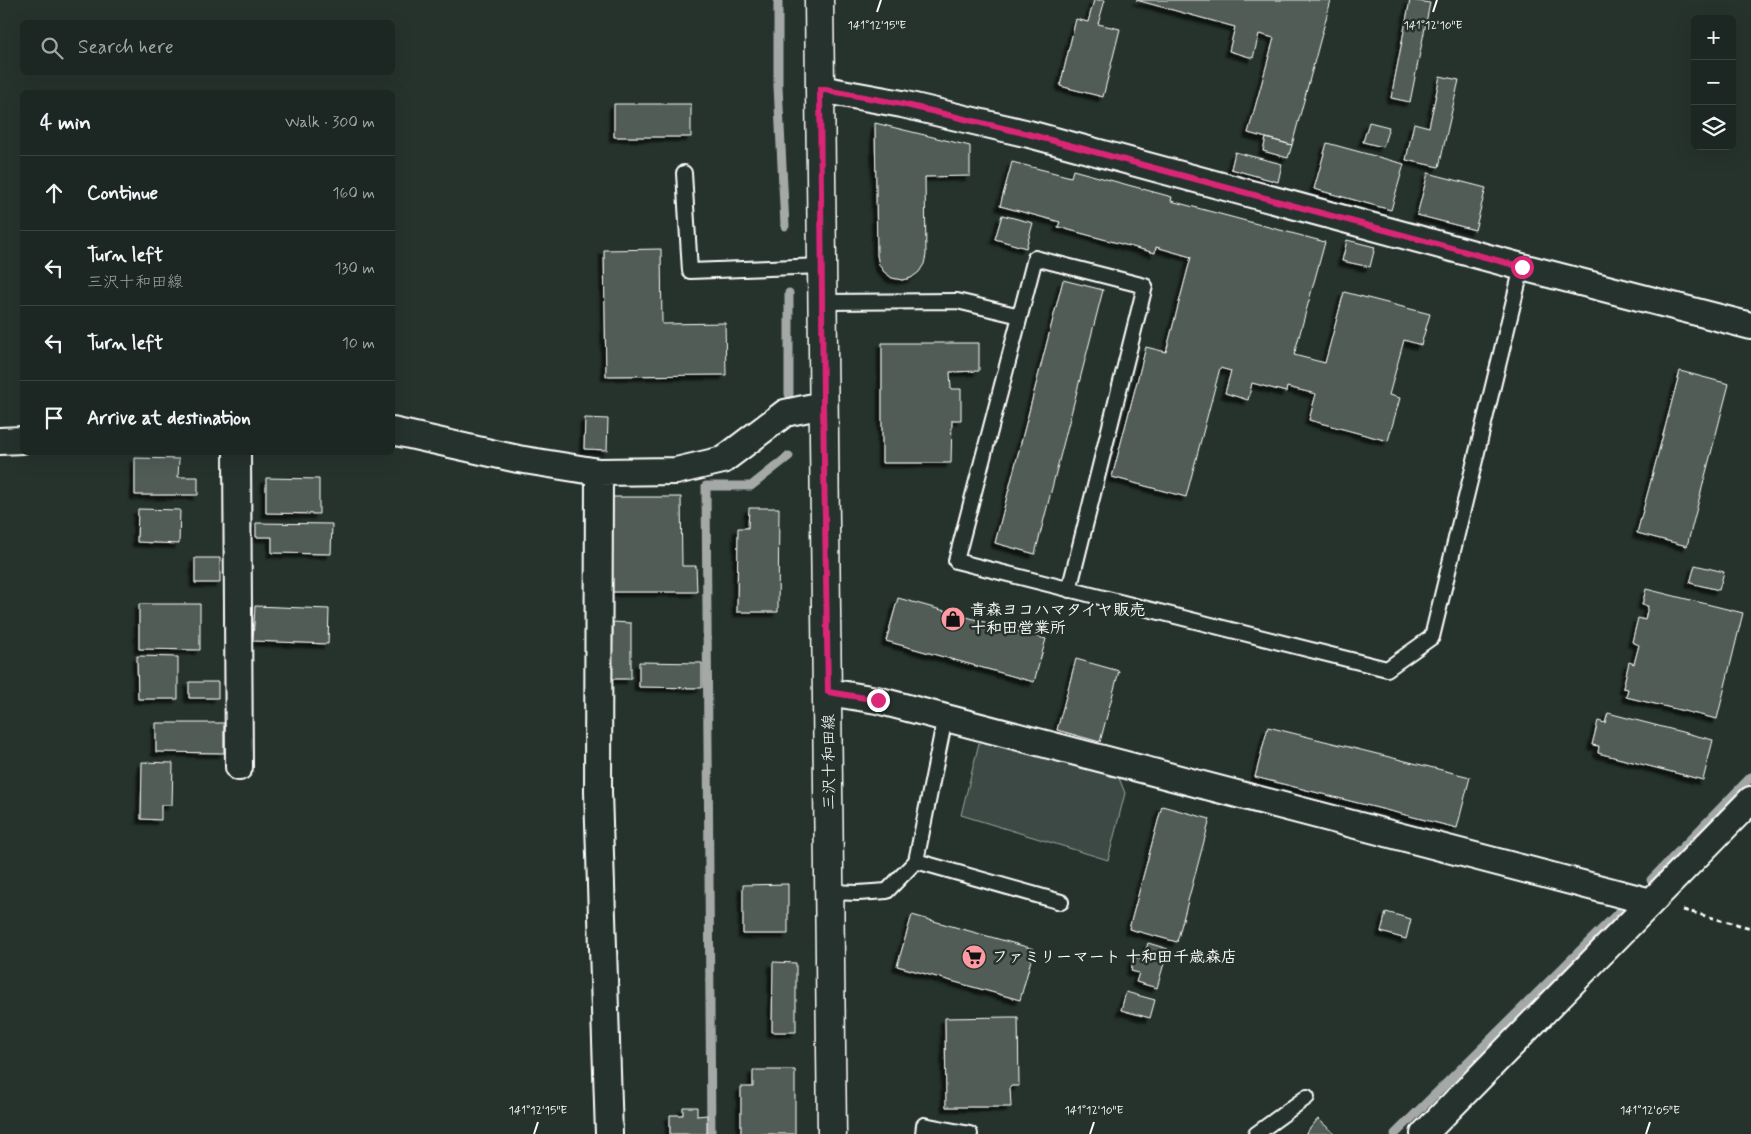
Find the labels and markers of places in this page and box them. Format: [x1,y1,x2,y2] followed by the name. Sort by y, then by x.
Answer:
[970,600,1145,639] place label: 青森ヨコハマタイヤ販売 十和田営業所
[940,606,966,632] shop icon: 青森ヨコハマタイヤ販売 十和田営業所
[961,944,987,970] supermarket icon: ファミリーマート 十和田千歳森店
[992,947,1237,968] place label: ファミリーマート 十和田千歳森店

